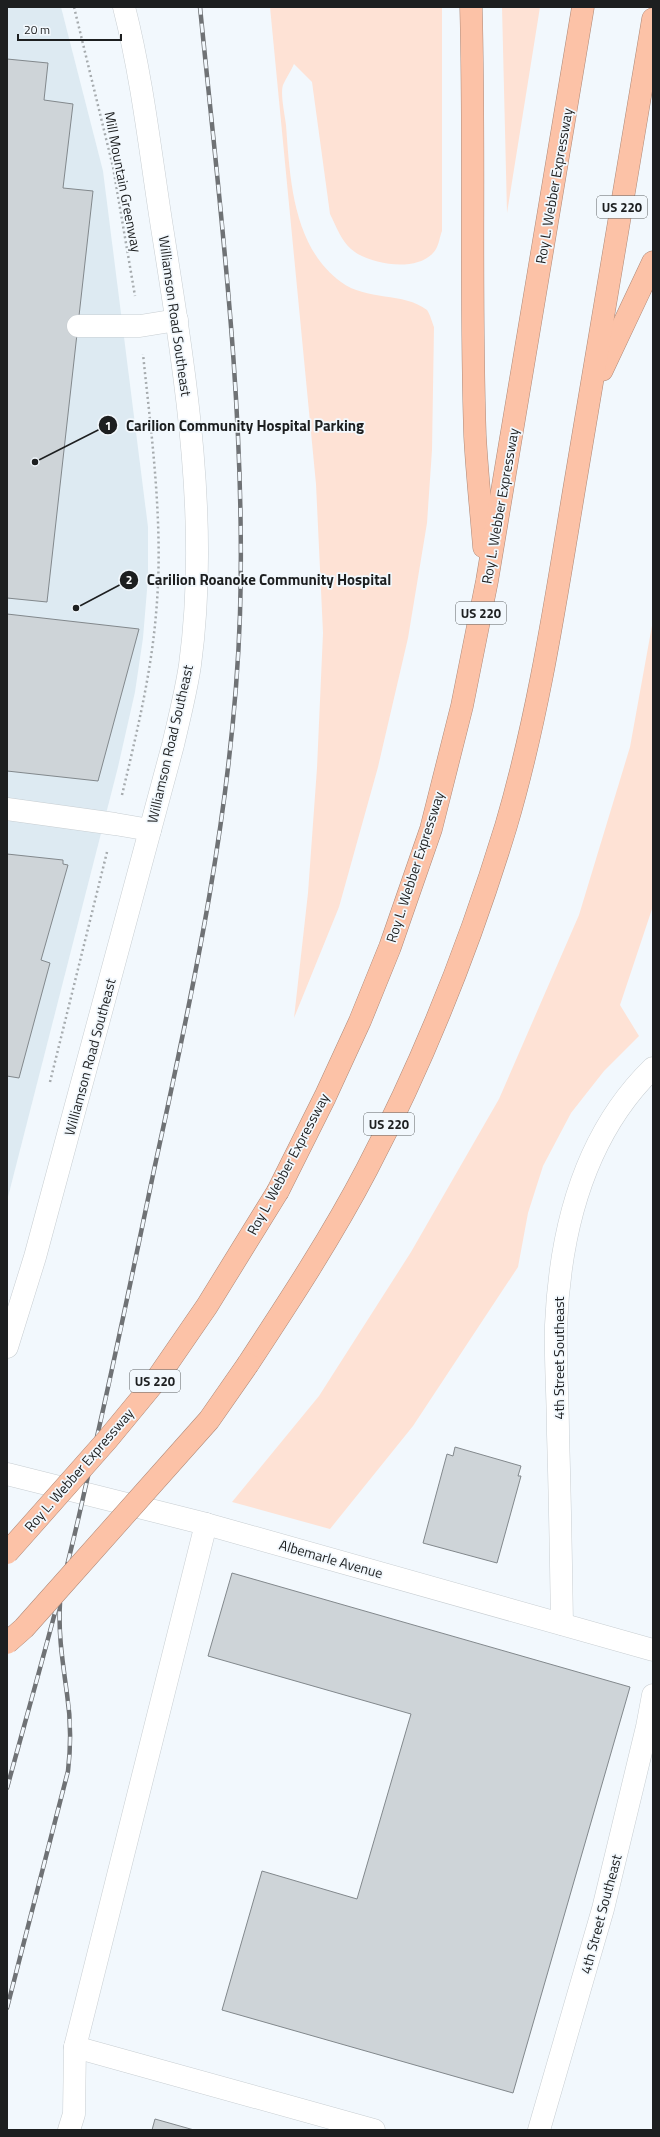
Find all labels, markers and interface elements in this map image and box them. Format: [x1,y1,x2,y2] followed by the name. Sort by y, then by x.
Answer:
[18,16,121,42] scale bar
[24,20,50,39] text: 20 m
[529,106,578,265] street label: Roy L. Webber Expressway
[100,110,148,254] street label: Mill Mountain Greenway
[597,196,647,218] road number: US 220
[154,234,197,398] street label: Williamson Road Southeast
[98,412,373,439] callout: Carilion Community Hospital Parking
[126,414,364,437] text: Carilion Community Hospital Parking
[105,416,111,435] text: 1
[475,426,524,585] street label: Roy L. Webber Expressway
[119,567,400,594] callout: Carilion Roanoke Community Hospital
[147,568,391,591] text: Carilion Roanoke Community Hospital
[126,570,132,589] text: 2
[456,602,506,624] road number: US 220
[141,663,198,825] street label: Williamson Road Southeast
[380,788,449,945] street label: Roy L. Webber Expressway
[58,976,121,1138] street label: Williamson Road Southeast
[241,1089,334,1238] street label: Roy L. Webber Expressway
[364,1113,414,1135] road number: US 220
[548,1296,569,1419] street label: 4th Street Southeast
[130,1370,180,1392] road number: US 220
[19,1403,138,1536] street label: Roy L. Webber Expressway
[277,1534,385,1583] street label: Albemarle Avenue
[574,1852,627,1976] street label: 4th Street Southeast

